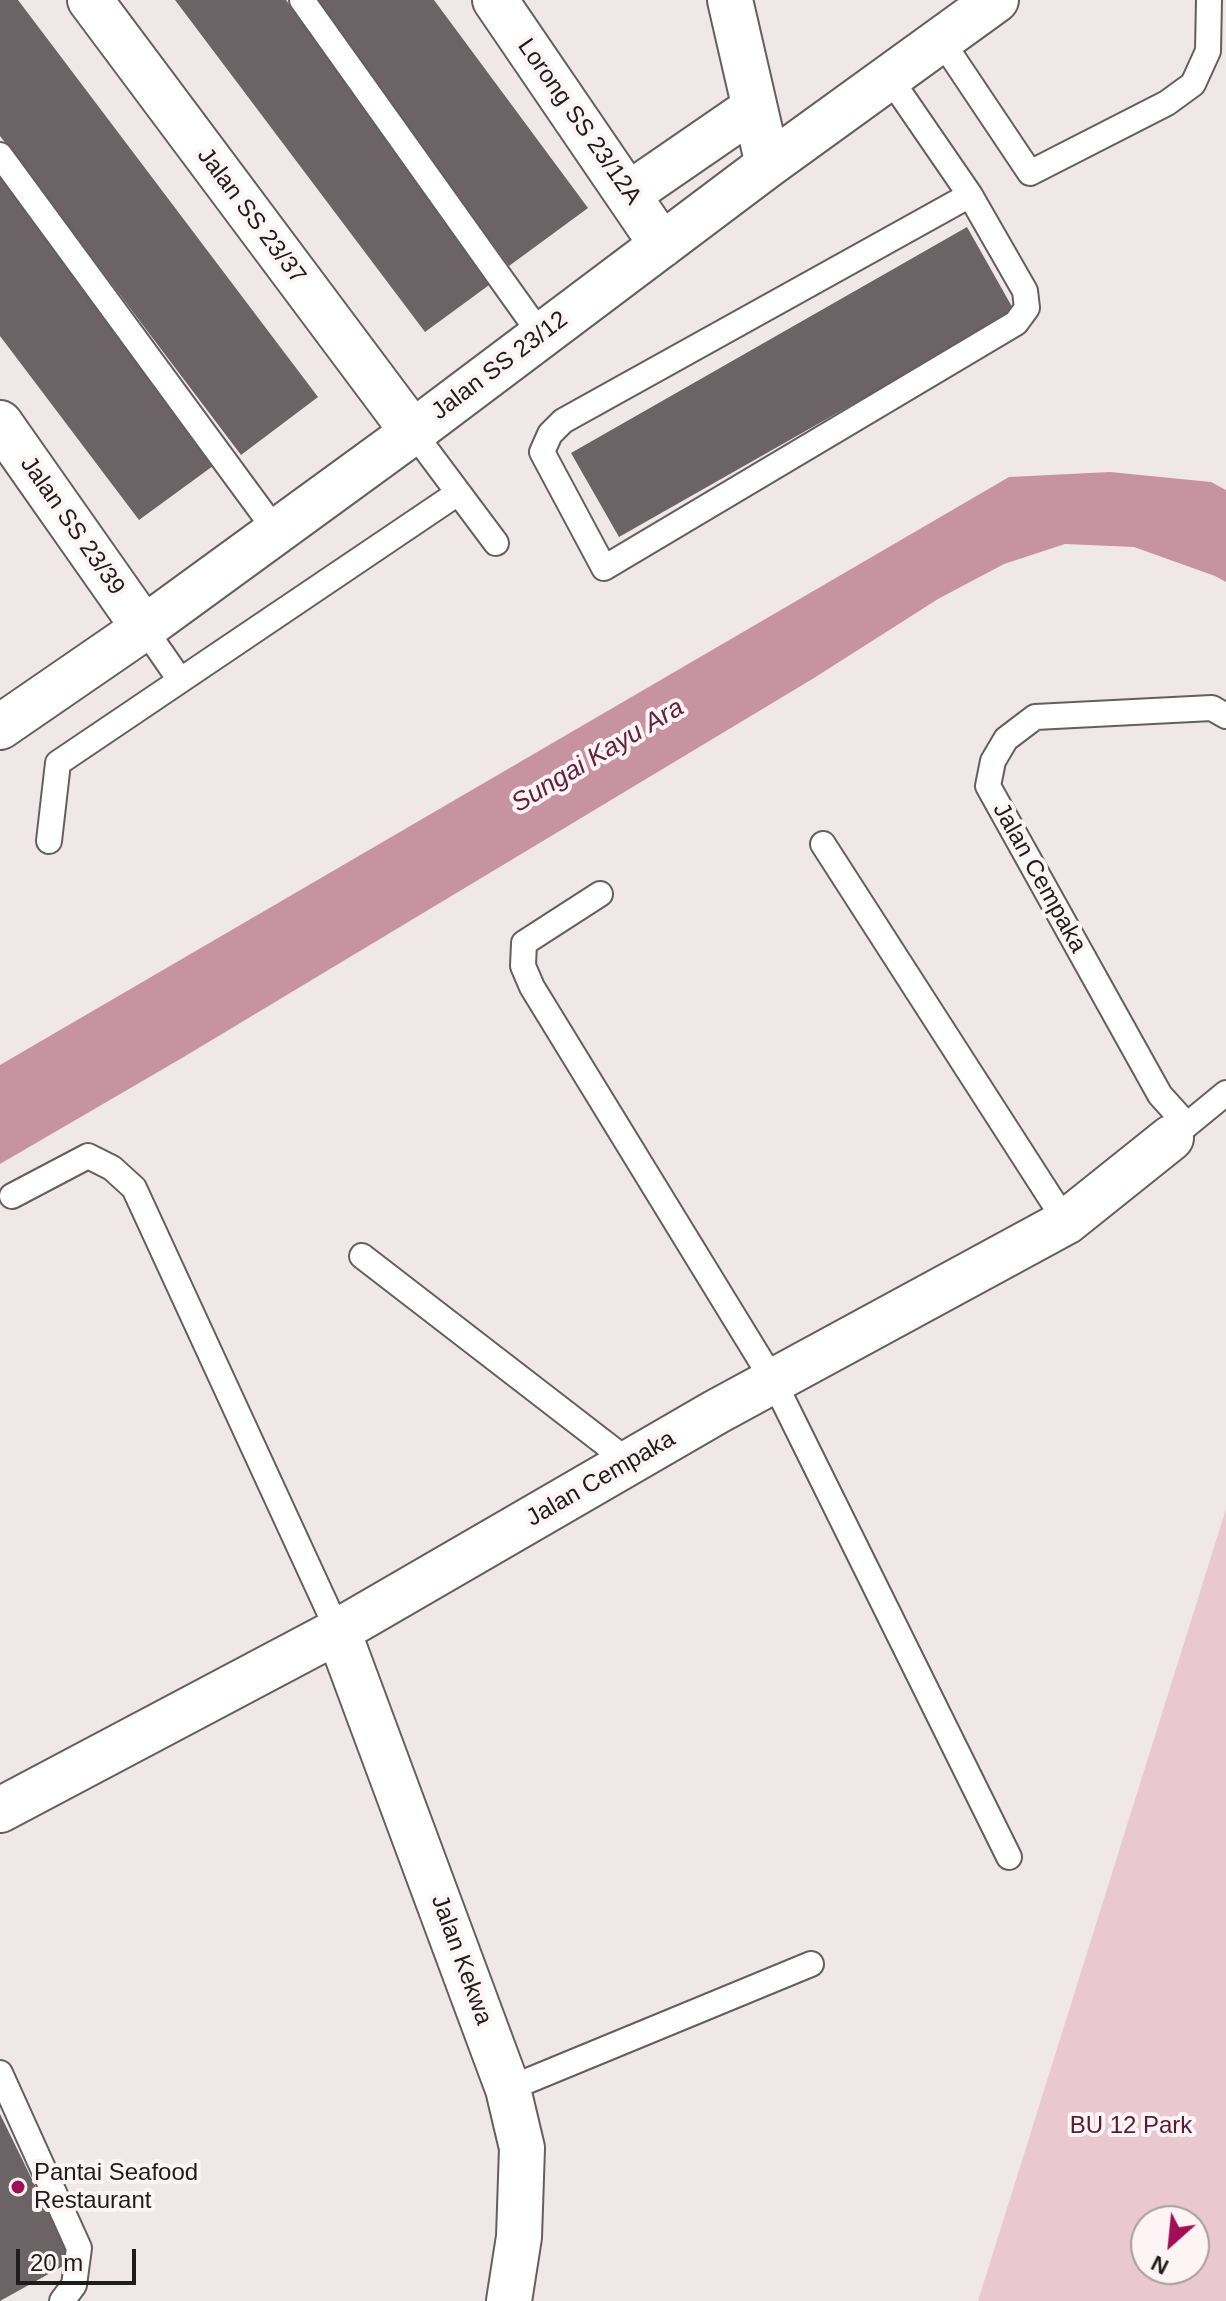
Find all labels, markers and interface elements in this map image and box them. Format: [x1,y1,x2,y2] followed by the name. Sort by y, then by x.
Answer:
[511,33,647,211] street label: Lorong SS 23/12A
[191,142,311,290] street label: Jalan SS 23/37
[426,306,574,426] street label: Jalan SS 23/12
[14,451,130,601] street label: Jalan SS 23/39
[506,692,690,820] water label: Sungai Kayu Ara
[986,798,1092,958] street label: Jalan Cempaka
[522,1425,680,1533] street label: Jalan Cempaka
[424,1891,498,2029] street label: Jalan Kekwa
[1070,2112,1192,2140] park label: BU 12 Park
[34,2159,198,2215] place label: Pantai Seafood Restaurant
[9,2178,27,2196] marker: Pantai Seafood Restaurant
[1130,2205,1210,2285] north arrow
[20,2233,140,2283] scale bar
[30,2249,83,2276] text: 20 m
[1147,2250,1173,2280] text: N

